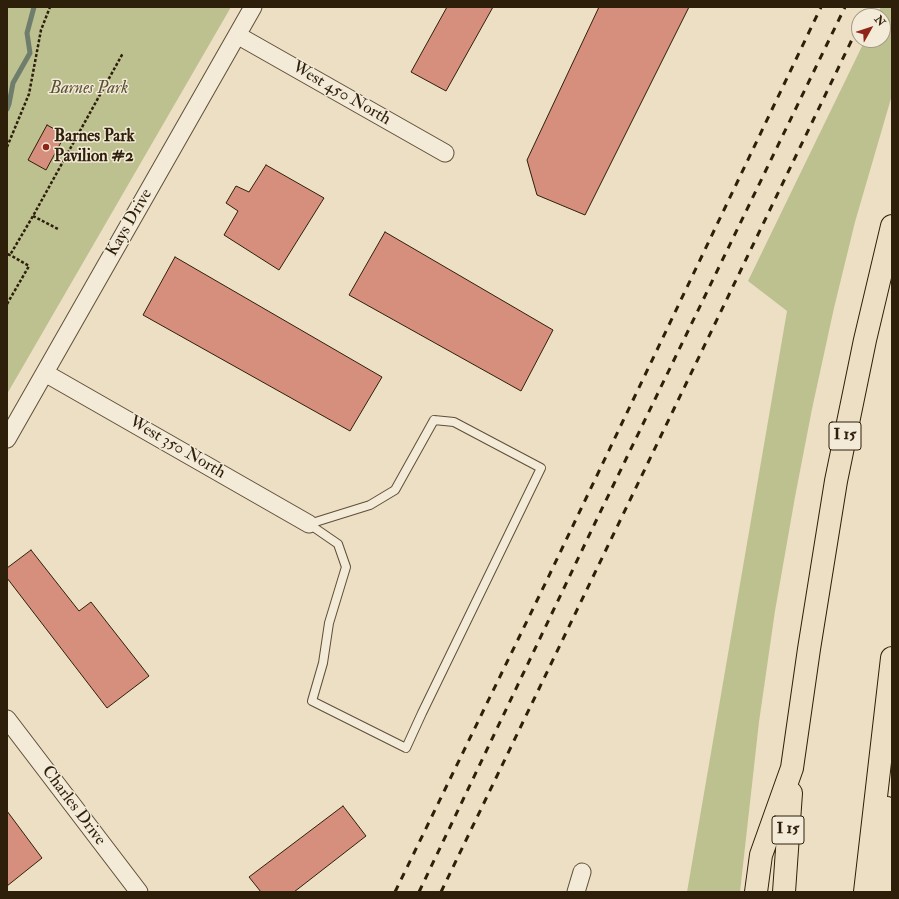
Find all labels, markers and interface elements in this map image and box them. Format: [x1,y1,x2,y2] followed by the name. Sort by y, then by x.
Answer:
[851,8,891,48] north arrow
[872,13,888,29] text: N
[288,58,394,130] street label: West 450 North
[50,79,128,99] park label: Barnes Park
[54,127,135,167] place label: Barnes Park Pavilion #2
[41,142,51,152] marker: Barnes Park Pavilion #2
[103,186,157,260] street label: Kays Drive
[125,412,229,484] street label: West 350 North
[829,422,861,450] road number: I 15
[36,762,110,850] street label: Charles Drive
[772,816,804,844] road number: I 15

